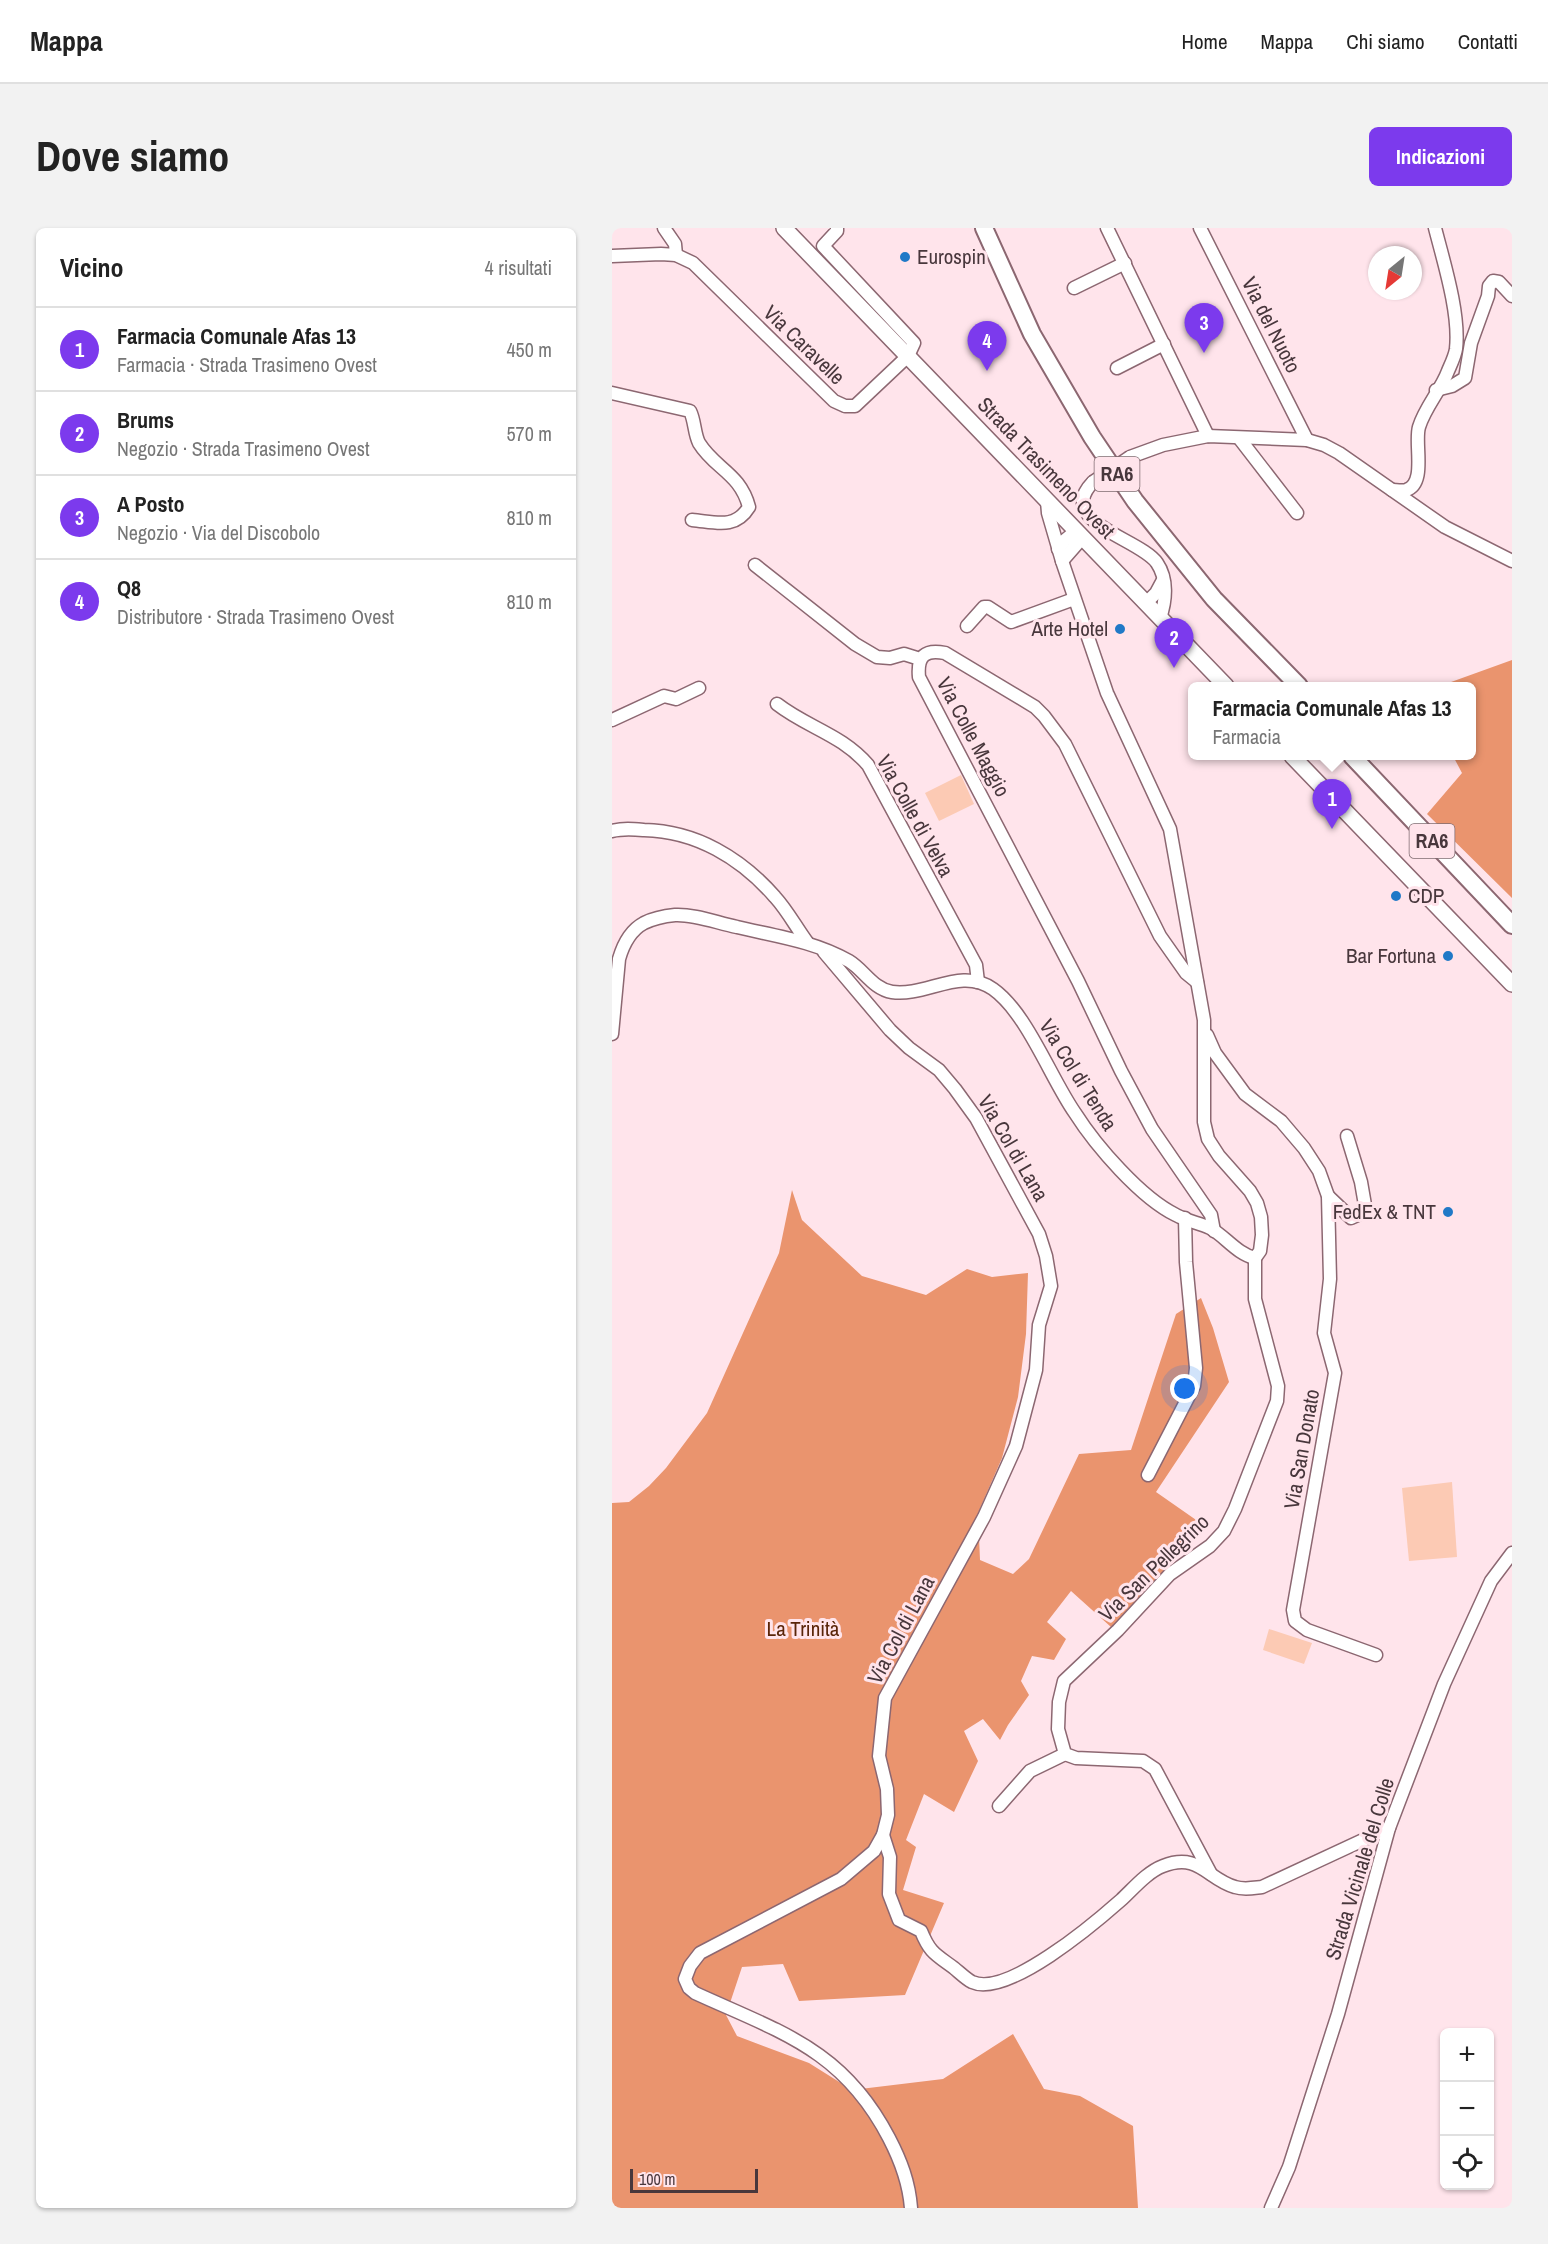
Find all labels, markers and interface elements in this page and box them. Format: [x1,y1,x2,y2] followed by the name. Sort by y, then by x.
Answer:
[30,22,103,60] text: Mappa
[1182,27,1228,56] text: Home
[1261,27,1313,56] text: Mappa
[1346,27,1425,56] text: Chi siamo
[1458,27,1518,56] text: Contatti
[1369,127,1512,186] button: Indicazioni
[36,128,229,184] text: Dove siamo
[917,242,986,271] place label: Eurospin
[1368,246,1422,300] north arrow
[60,250,124,285] text: Vicino
[898,250,912,264] marker: Eurospin
[485,254,552,281] text: 4 risultati
[1235,272,1308,378] street label: Via del Nuoto
[757,298,851,391] street label: Via Caravelle
[1184,304,1224,353] pin: 3
[117,321,356,351] text: Farmacia Comunale Afas 13
[968,322,1006,371] pin: 4
[75,336,84,363] text: 1
[506,336,552,363] text: 450 m
[117,351,377,378] text: Farmacia · Strada Trasimeno Ovest
[971,390,1122,545] street label: Strada Trasimeno Ovest
[117,405,174,435] text: Brums
[75,420,84,447] text: 2
[506,420,552,447] text: 570 m
[117,435,370,462] text: Negozio · Strada Trasimeno Ovest
[1094,457,1140,491] road number: RA6
[117,489,185,519] text: A Posto
[75,504,84,531] text: 3
[506,504,552,531] text: 810 m
[117,519,320,546] text: Negozio · Via del Discobolo
[117,573,141,603] text: Q8
[75,588,84,615] text: 4
[506,588,552,615] text: 810 m
[117,603,394,630] text: Distributore · Strada Trasimeno Ovest
[1030,614,1108,643] place label: Arte Hotel
[1154,618,1194,668] pin: 2
[1113,622,1127,636] marker: Arte Hotel
[930,672,1017,802] street label: Via Colle Maggio
[1188,682,1476,760] popup
[1212,693,1452,723] text: Farmacia Comunale Afas 13
[1212,723,1281,750] text: Farmacia
[870,749,961,882] street label: Via Colle di Velva
[1312,780,1352,829] pin: 1
[1410,824,1454,858] road number: RA6
[1408,881,1444,910] place label: CDP
[1389,889,1403,903] marker: CDP
[1346,941,1436,970] place label: Bar Fortuna
[1441,949,1455,963] marker: Bar Fortuna
[1033,1013,1125,1137] street label: Via Col di Tenda
[971,1089,1056,1207] street label: Via Col di Lana
[1333,1197,1436,1226] place label: FedEx & TNT
[1441,1205,1455,1219] marker: FedEx & TNT
[1170,1374,1199,1403] your location
[1277,1387,1326,1511] street label: Via San Donato
[1092,1507,1215,1628] street label: Via San Pellegrino
[860,1570,941,1689] street label: Via Col di Lana
[767,1614,840,1643] park label: La Trinità
[1318,1774,1401,1964] street label: Strada Vicinale del Colle
[1440,2028,1494,2190] map controls
[1440,2028,1494,2082] button: +
[1440,2082,1494,2136] button: −
[1440,2136,1494,2190] button: locate
[630,2166,758,2194] scale bar
[639,2168,675,2190] text: 100 m

